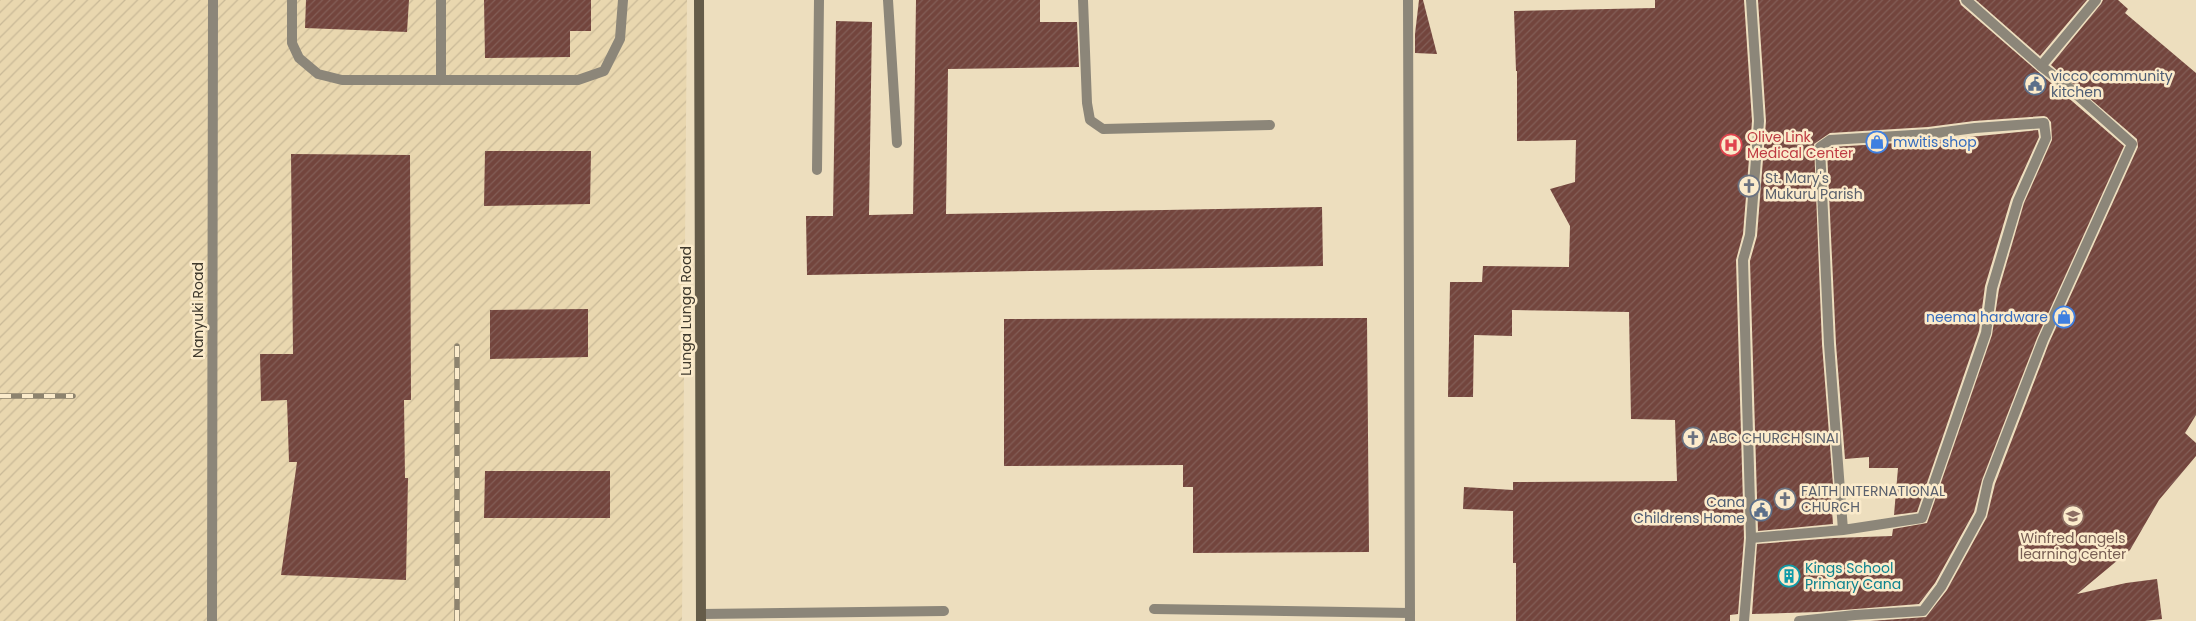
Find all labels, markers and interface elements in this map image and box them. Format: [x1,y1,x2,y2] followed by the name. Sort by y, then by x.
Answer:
[2051,66,2173,102] place label: vicco community kitchen
[2023,72,2047,96] public building icon: vicco community kitchen
[1747,127,1853,163] place label: Olive Link Medical Center
[1865,130,1889,154] shop icon: mwitis shop
[1893,132,1977,152] place label: mwitis shop
[1719,133,1743,157] hospital icon: Olive Link Medical Center
[1765,168,1863,204] place label: St. Mary's Mukuru Parish
[1737,174,1761,198] church icon: St. Mary's Mukuru Parish
[676,246,696,376] street label: Lunga Lunga Road
[188,262,208,358] street label: Nanyuki Road
[2052,305,2076,329] shop icon: neema hardware
[1926,307,2048,327] place label: neema hardware
[1681,426,1705,450] church icon: ABC CHURCH SINAI
[1709,428,1839,448] place label: ABC CHURCH SINAI
[1801,481,1945,517] place label: FAITH INTERNATIONAL CHURCH
[1773,487,1797,511] church icon: FAITH INTERNATIONAL CHURCH
[1633,492,1745,528] place label: Cana Childrens Home
[1749,498,1773,522] public building icon: Cana Childrens Home
[2061,504,2085,528] school or university icon: Winfred angels learning center
[2020,528,2126,564] place label: Winfred angels learning center
[1805,558,1901,594] place label: Kings School Primary Cana
[1777,564,1801,588] building icon: Kings School Primary Cana

